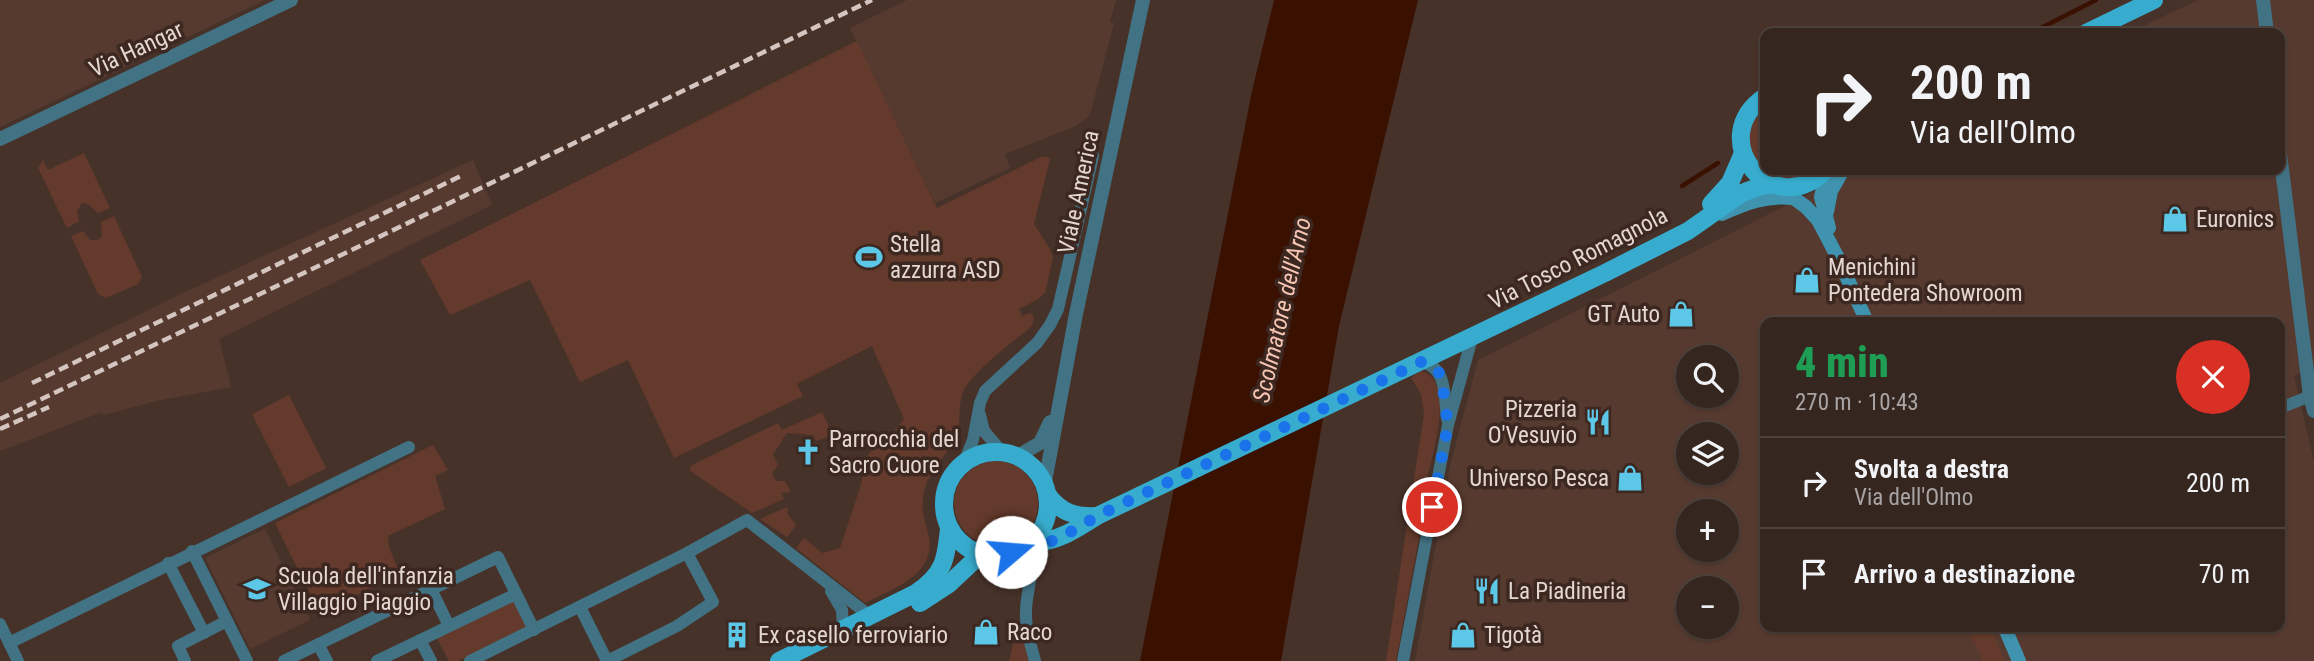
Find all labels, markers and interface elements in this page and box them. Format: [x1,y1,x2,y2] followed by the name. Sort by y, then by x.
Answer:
[85,16,187,83] street label: Via Hangar
[1910,54,2032,111] text: 200 m
[1795,56,1886,147] icon: right
[1910,113,2076,151] text: Via dell'Olmo
[1052,128,1105,256] street label: Viale America
[1484,202,1672,315] street label: Via Tosco Romagnola
[2160,204,2190,234] shop icon: Euronics
[2196,206,2274,233] place label: Euronics
[1247,215,1317,405] water label: Scolmatore dell'Arno
[890,231,1001,284] place label: Stella azzurra ASD
[854,242,884,272] sports icon: Stella azzurra ASD
[1828,254,2023,307] place label: Menichini Pontedera Showroom
[1792,265,1822,295] shop icon: Menichini Pontedera Showroom
[1666,299,1696,329] shop icon: GT Auto
[1587,301,1660,328] place label: GT Auto
[1795,338,1889,387] text: 4 min
[2176,340,2250,414] button: close
[1676,345,1739,639] map controls
[1676,345,1739,408] button: search
[1795,389,1919,416] text: 270 m · 10:43
[1488,396,1577,449] place label: Pizzeria O'Vesuvio
[1583,407,1613,437] restaurant icon: Pizzeria O'Vesuvio
[1676,422,1739,485] button: layers
[829,426,959,479] place label: Parrocchia del Sacro Cuore
[793,437,823,467] church icon: Parrocchia del Sacro Cuore
[1854,454,2009,484] text: Svolta a destra
[1615,463,1645,493] shop icon: Universo Pesca
[1795,464,1833,502] icon: right
[1469,465,1609,492] place label: Universo Pesca
[2186,468,2250,498] text: 200 m
[1402,477,1462,537] pin
[1854,484,1973,511] text: Via dell'Olmo
[1413,488,1451,526] icon: arrive
[1676,499,1739,562] button: +
[974,515,1048,589] position arrow
[1795,555,1833,593] icon: arrive
[1854,559,2075,589] text: Arrivo a destinazione
[2199,559,2250,589] text: 70 m
[278,563,454,616] place label: Scuola dell'infanzia Villaggio Piaggio
[242,574,272,604] school or university icon: Scuola dell'infanzia Villaggio Piaggio
[1472,576,1502,606] restaurant icon: La Piadineria
[1676,576,1739,639] button: −
[1508,578,1626,605] place label: La Piadineria
[971,617,1001,647] shop icon: Raco
[1007,619,1052,646] place label: Raco
[722,620,752,650] building icon: Ex casello ferroviario
[1448,620,1478,650] shop icon: Tigotà
[758,622,948,649] place label: Ex casello ferroviario
[1484,622,1542,649] place label: Tigotà

